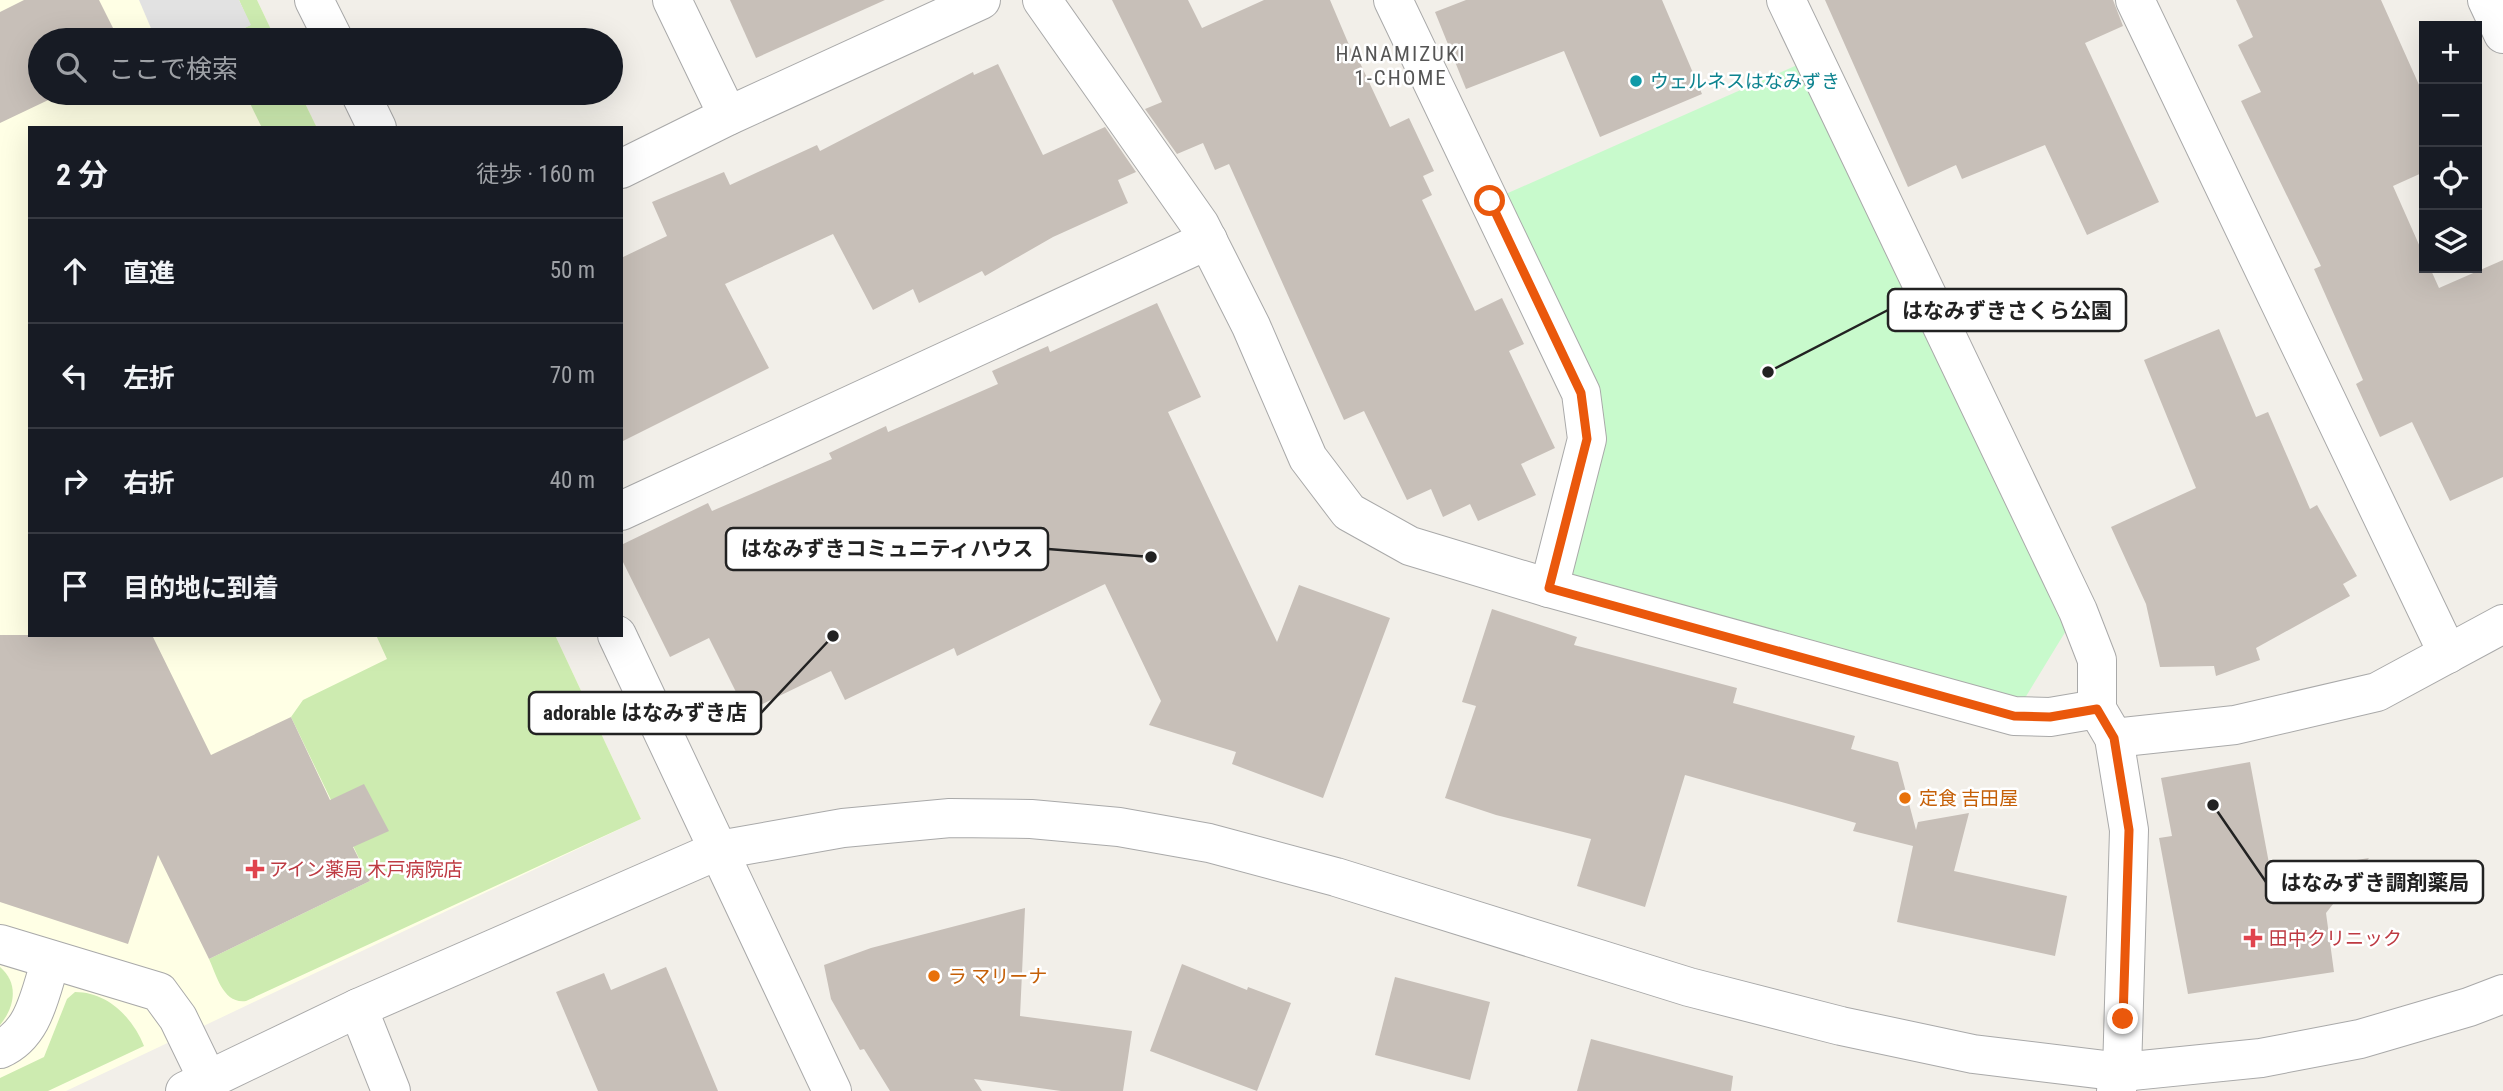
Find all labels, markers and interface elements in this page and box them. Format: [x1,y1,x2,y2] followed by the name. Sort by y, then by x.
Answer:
[2419,21,2482,273] map controls
[2419,21,2482,84] button: +
[28,28,623,105] search box
[1335,42,1467,90] district label: HANAMIZUKI 1-CHOME
[52,48,90,86] icon: search
[108,54,238,84] text: ここで検索
[1650,70,1840,93] place label: ウェルネスはなみずき
[1628,73,1644,89] marker: ウェルネスはなみずき
[2419,84,2482,147] button: −
[2419,147,2482,210] button: locate
[56,157,108,192] text: 2 分
[476,161,595,188] text: 徒歩 · 160 m
[1474,185,1505,216] route start
[2419,210,2482,273] button: layers
[56,252,94,290] icon: ahead
[550,257,595,284] text: 50 m
[123,258,175,288] text: 直進
[1888,289,2126,331] callout: はなみずきさくら公園
[1902,299,2112,323] text: はなみずきさくら公園
[56,357,94,395] icon: left
[550,362,595,389] text: 70 m
[123,363,175,393] text: 左折
[56,462,94,500] icon: right
[550,467,595,494] text: 40 m
[123,468,175,498] text: 右折
[726,528,1048,570] callout: はなみずきコミュニティハウス
[741,537,1033,561] text: はなみずきコミュニティハウス
[56,567,94,605] icon: arrive
[123,573,279,603] text: 目的地に到着
[529,692,761,734] callout: adorable はなみずき店
[543,701,747,725] text: adorable はなみずき店
[1919,787,2018,810] place label: 定食 吉田屋
[1897,790,1913,806] marker: 定食 吉田屋
[269,858,462,881] place label: アイン薬局 木戸病院店
[247,861,263,877] marker: アイン薬局 木戸病院店
[2266,861,2483,903] callout: はなみずき調剤薬局
[2281,871,2470,895] text: はなみずき調剤薬局
[2269,927,2402,950] place label: 田中クリニック
[2243,928,2263,948] marker: 田中クリニック
[948,965,1047,988] place label: ラ マリーナ
[926,968,942,984] marker: ラ マリーナ
[2107,1003,2138,1034] route end

